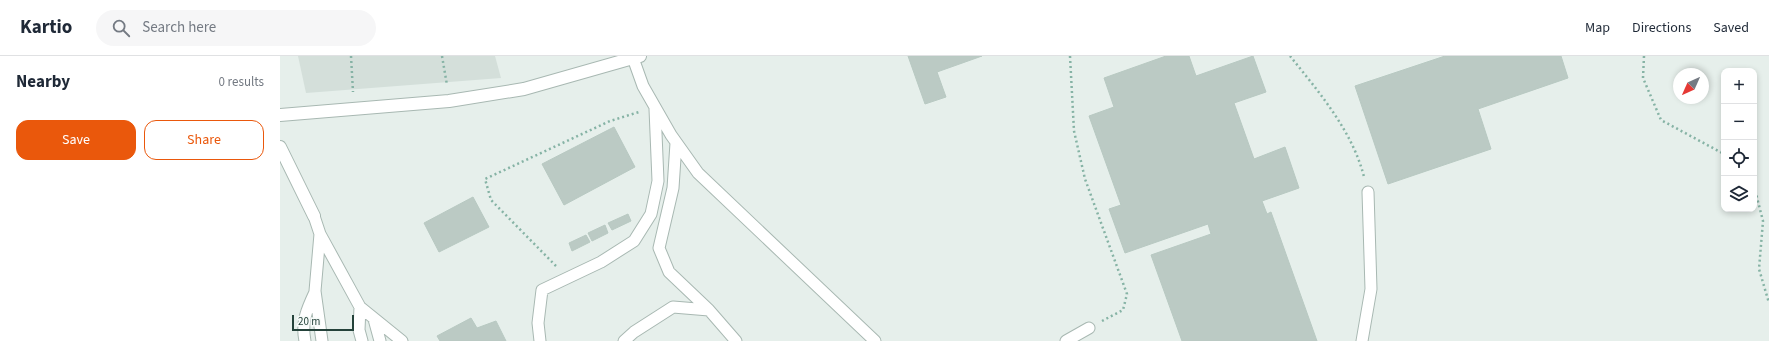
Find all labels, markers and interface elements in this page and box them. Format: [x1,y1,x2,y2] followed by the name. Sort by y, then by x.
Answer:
[96,10,376,46] search box
[20,14,72,41] text: Kartio
[110,17,132,39] icon: search
[142,17,216,38] text: Search here
[1585,18,1610,38] text: Map
[1632,18,1691,38] text: Directions
[1713,18,1749,38] text: Saved
[1673,68,1709,104] north arrow
[1721,68,1757,212] map controls
[1721,68,1757,104] button: +
[16,70,70,94] text: Nearby
[219,73,264,91] text: 0 results
[1721,104,1757,140] button: −
[16,120,136,160] button: Save
[144,120,264,160] button: Share
[1721,140,1757,176] button: locate
[1721,176,1757,212] button: layers
[292,313,354,332] scale bar
[298,314,320,329] text: 20 m

